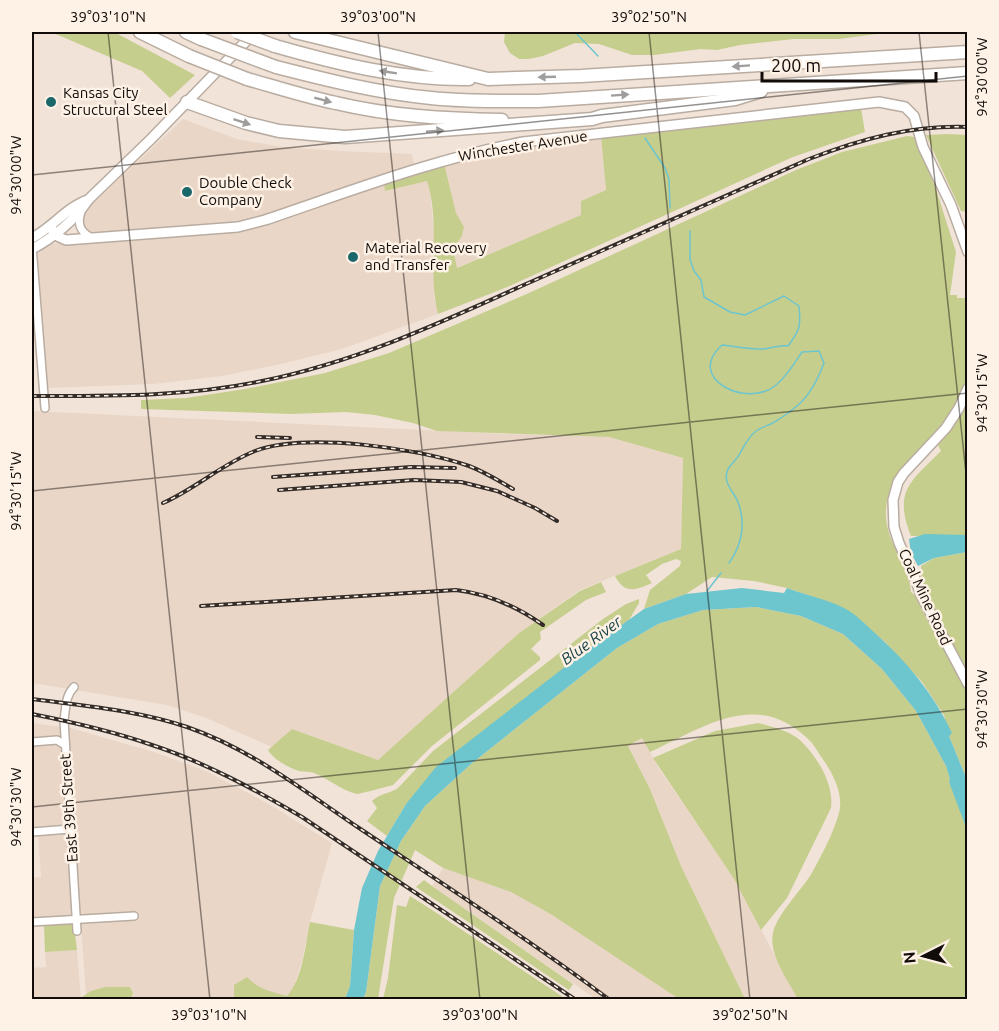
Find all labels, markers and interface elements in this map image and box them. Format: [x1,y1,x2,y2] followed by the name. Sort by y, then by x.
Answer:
[70,8,146,25] text: 39°03'10"N
[340,8,416,25] text: 39°03'00"N
[611,8,687,25] text: 39°02'50"N
[973,37,990,117] text: 94°30'00"W
[762,45,936,83] scale bar
[771,55,821,75] text: 200 m
[732,61,751,71] one-way arrow
[379,68,398,77] one-way arrow
[537,73,556,82] one-way arrow
[63,84,167,118] place label: Kansas City Structural Steel
[610,91,629,100] one-way arrow
[44,95,58,109] marker: Kansas City Structural Steel
[314,96,332,105] one-way arrow
[233,117,251,127] one-way arrow
[426,127,445,136] one-way arrow
[457,127,589,164] street label: Winchester Avenue
[7,135,24,215] text: 94°30'00"W
[199,174,292,208] place label: Double Check Company
[180,185,194,199] marker: Double Check Company
[365,239,486,273] place label: Material Recovery and Transfer
[346,250,360,264] marker: Material Recovery and Transfer
[973,353,990,433] text: 94°30'15"W
[7,451,24,531] text: 94°30'15"W
[896,546,955,648] street label: Coal Mine Road
[557,612,625,668] water label: Blue River
[973,669,990,749] text: 94°30'30"W
[56,753,81,863] street label: East 39th Street
[7,767,24,847] text: 94°30'30"W
[894,926,954,986] north arrow
[900,951,919,964] text: N
[171,1006,247,1023] text: 39°03'10"N
[442,1006,518,1023] text: 39°03'00"N
[712,1006,788,1023] text: 39°02'50"N

